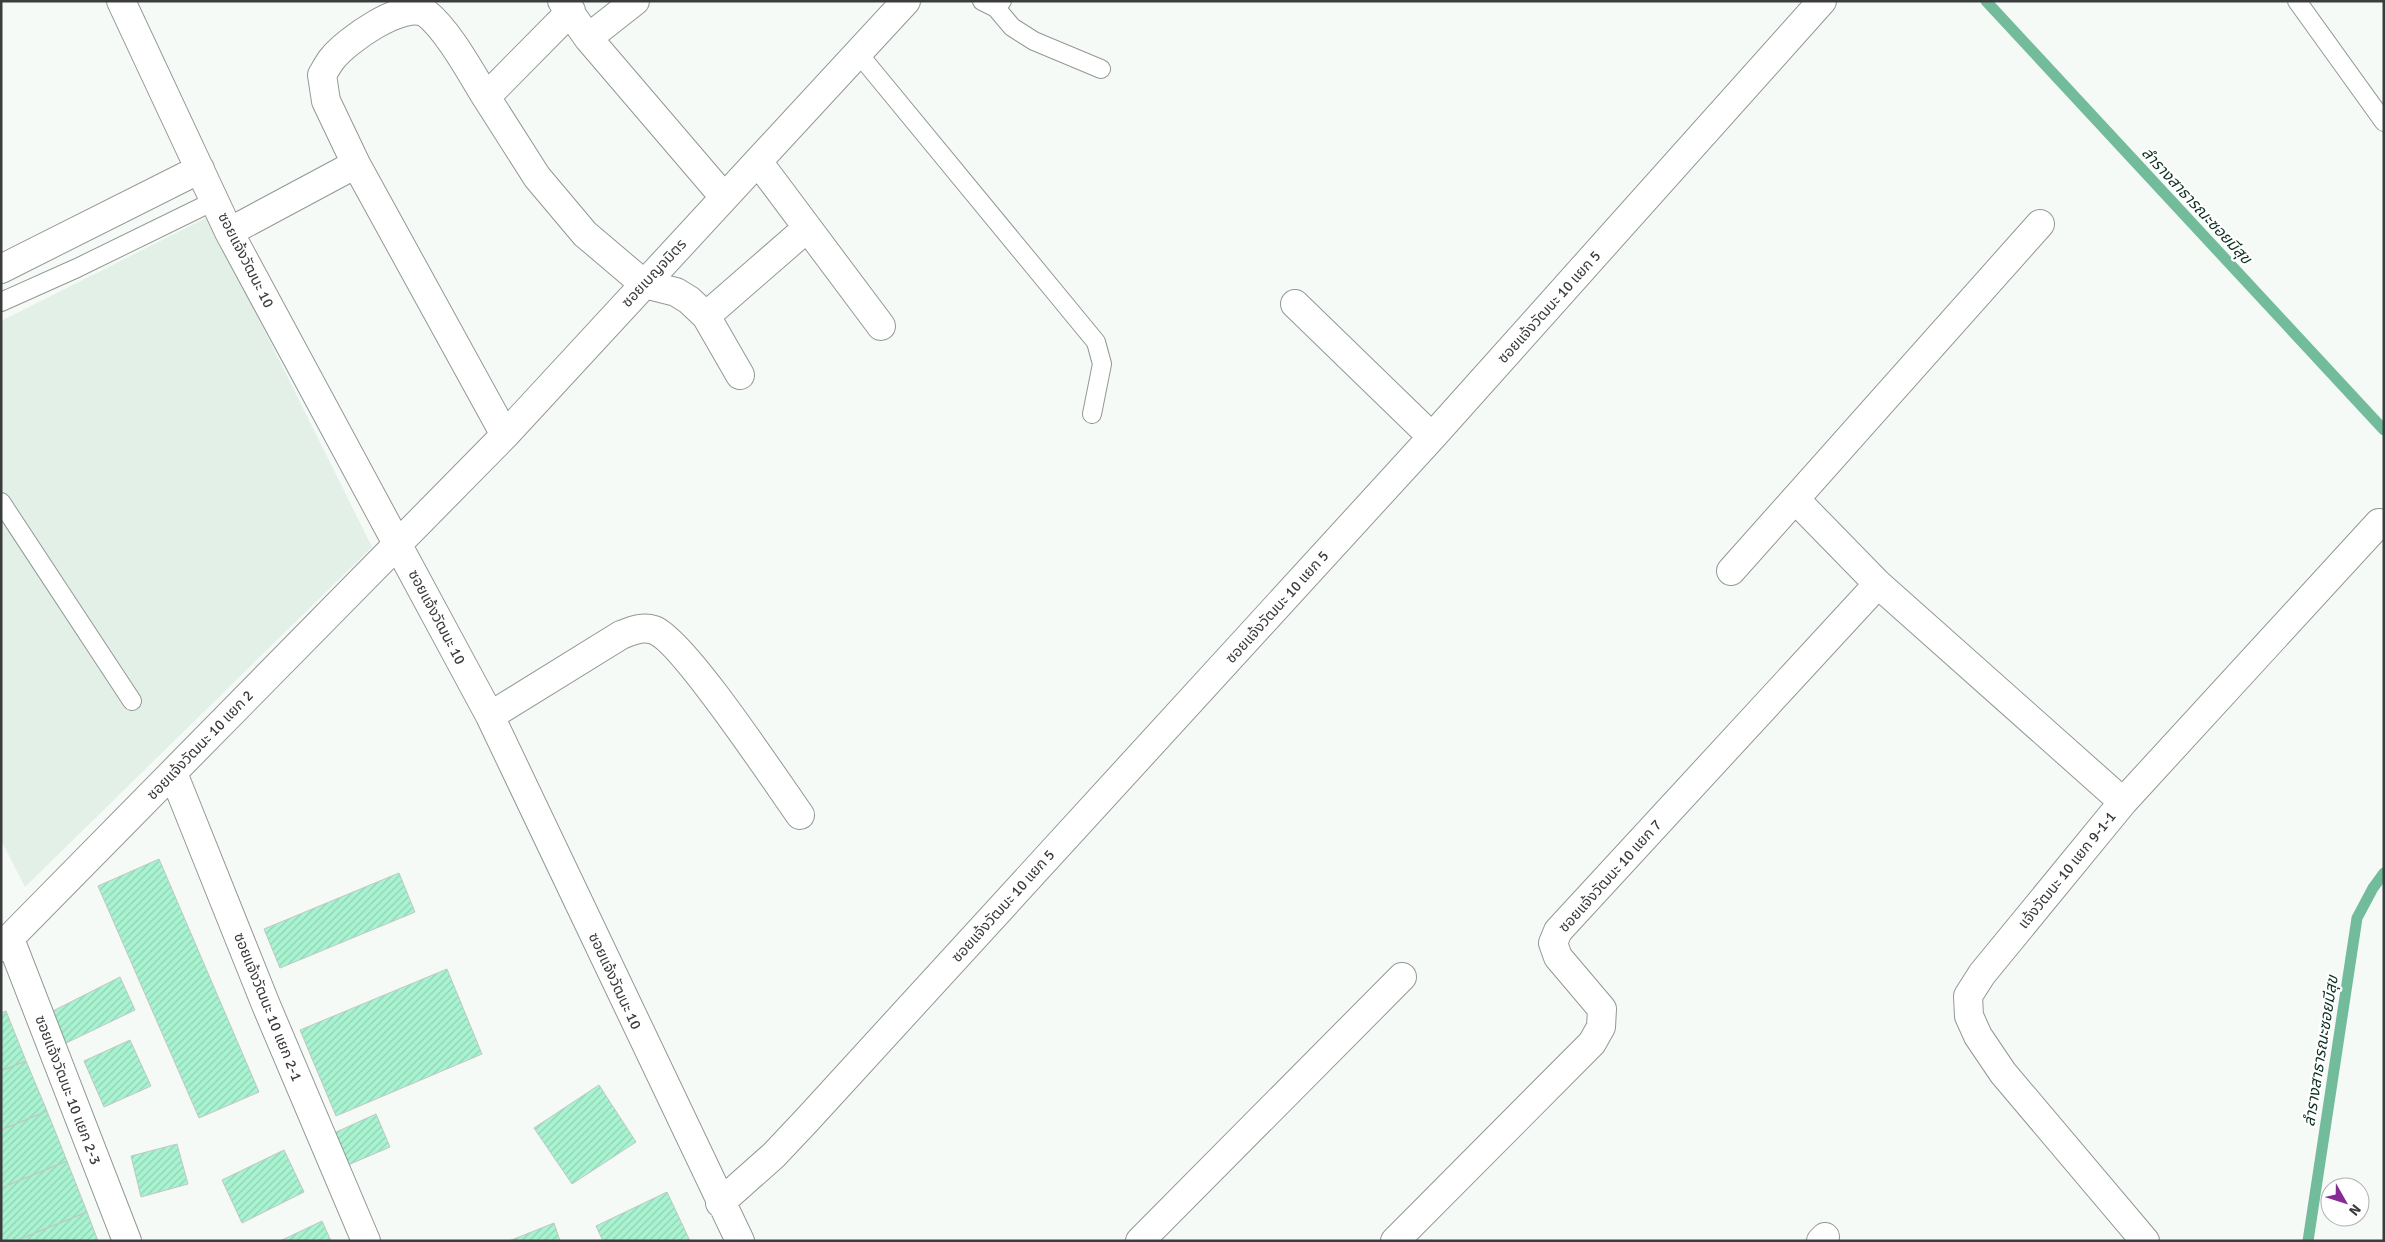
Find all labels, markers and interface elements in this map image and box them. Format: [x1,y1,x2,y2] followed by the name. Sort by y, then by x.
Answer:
[2137,143,2256,269] water label: ลำรางสาธารณะซอยมีสุข
[214,209,278,311] street label: ซอยแจ้งวัฒนะ 10
[618,235,690,311] street label: ซอยเบญจมิตร
[1494,247,1604,367] street label: ซอยแจ้งวัฒนะ 10 แยก 5
[1222,547,1332,667] street label: ซอยแจ้งวัฒนะ 10 แยก 5
[404,567,470,667] street label: ซอยแจ้งวัฒนะ 10
[143,686,257,804] street label: ซอยแจ้งวัฒนะ 10 แยก 2
[2014,808,2120,932] street label: แจ้งวัฒนะ 10 แยก 9-1-1
[1555,816,1665,936] street label: ซอยแจ้งวัฒนะ 10 แยก 7
[948,846,1058,966] street label: ซอยแจ้งวัฒนะ 10 แยก 5
[230,930,306,1084] street label: ซอยแจ้งวัฒนะ 10 แยก 2-1
[585,930,645,1032] street label: ซอยแจ้งวัฒนะ 10
[2299,973,2343,1128] water label: ลำรางสาธารณะซอยมีสุข
[31,1013,105,1167] street label: ซอยแจ้งวัฒนะ 10 แยก 2-3
[2320,1177,2370,1227] north arrow
[2345,1201,2364,1219] text: N

